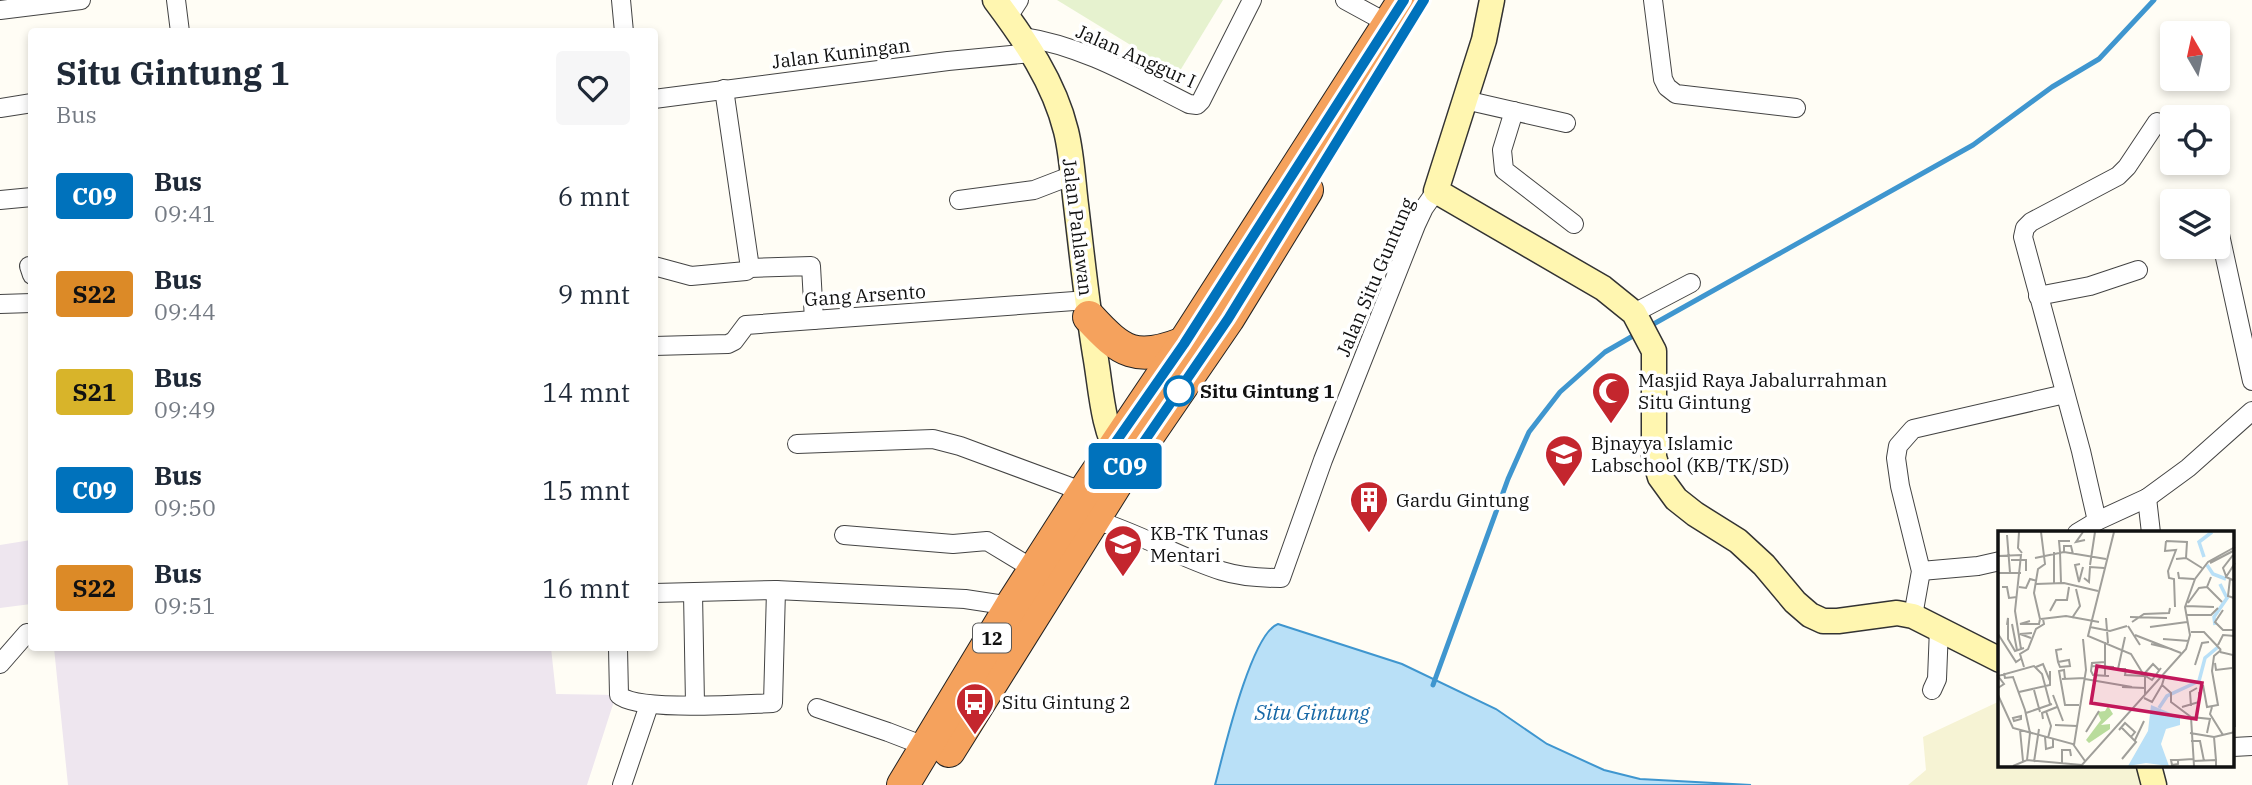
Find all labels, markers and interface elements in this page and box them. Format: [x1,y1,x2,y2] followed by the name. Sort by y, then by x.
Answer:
[1072,19,1200,93] street label: Jalan Anggur I
[2160,21,2230,91] north arrow
[2160,21,2230,259] map controls
[770,33,912,73] street label: Jalan Kuningan
[56,51,290,94] text: Situ Gintung 1
[556,51,630,125] button: heart
[56,99,97,129] text: Bus
[2160,105,2230,175] button: locate
[1058,157,1098,297] street label: Jalan Pahlawan
[154,164,202,198] text: Bus
[558,179,630,213] text: 6 mnt
[72,180,117,212] text: C09
[2160,189,2230,259] button: layers
[1331,193,1420,360] street label: Jalan Situ Guntung
[154,198,216,228] text: 09:41
[154,262,202,296] text: Bus
[558,277,630,311] text: 9 mnt
[73,278,116,310] text: S22
[803,279,927,311] street label: Gang Arsento
[154,296,216,326] text: 09:44
[154,360,202,394] text: Bus
[1638,368,1887,414] place label: Masjid Raya Jabalurrahman Situ Gintung
[1590,370,1632,425] mosque icon: Masjid Raya Jabalurrahman Situ Gintung
[542,375,630,409] text: 14 mnt
[73,376,116,408] text: S21
[1164,376,1194,406] marker: Situ Gintung 1
[1200,379,1335,403] place label: Situ Gintung 1
[154,394,216,424] text: 09:49
[1591,431,1790,477] place label: Bjnayya Islamic Labschool (KB/TK/SD)
[1543,433,1585,488] school or university icon: Bjnayya Islamic Labschool (KB/TK/SD)
[1085,443,1165,489] line badge: C09
[1103,450,1147,482] text: C09
[154,458,202,492] text: Bus
[542,473,630,507] text: 15 mnt
[72,474,117,506] text: C09
[1348,479,1390,534] building icon: Gardu Gintung
[1396,488,1530,512] place label: Gardu Gintung
[154,492,216,522] text: 09:50
[1150,521,1268,567] place label: KB-TK Tunas Mentari
[1102,523,1144,578] school or university icon: KB-TK Tunas Mentari
[1998,531,2234,768] inset map
[154,556,202,590] text: Bus
[542,571,630,605] text: 16 mnt
[73,572,116,604] text: S22
[154,590,216,620] text: 09:51
[973,624,1011,652] road number: 12
[954,681,996,736] bus stop icon: Situ Gintung 2
[1002,690,1131,714] place label: Situ Gintung 2
[1253,698,1371,726] water label: Situ Gintung

